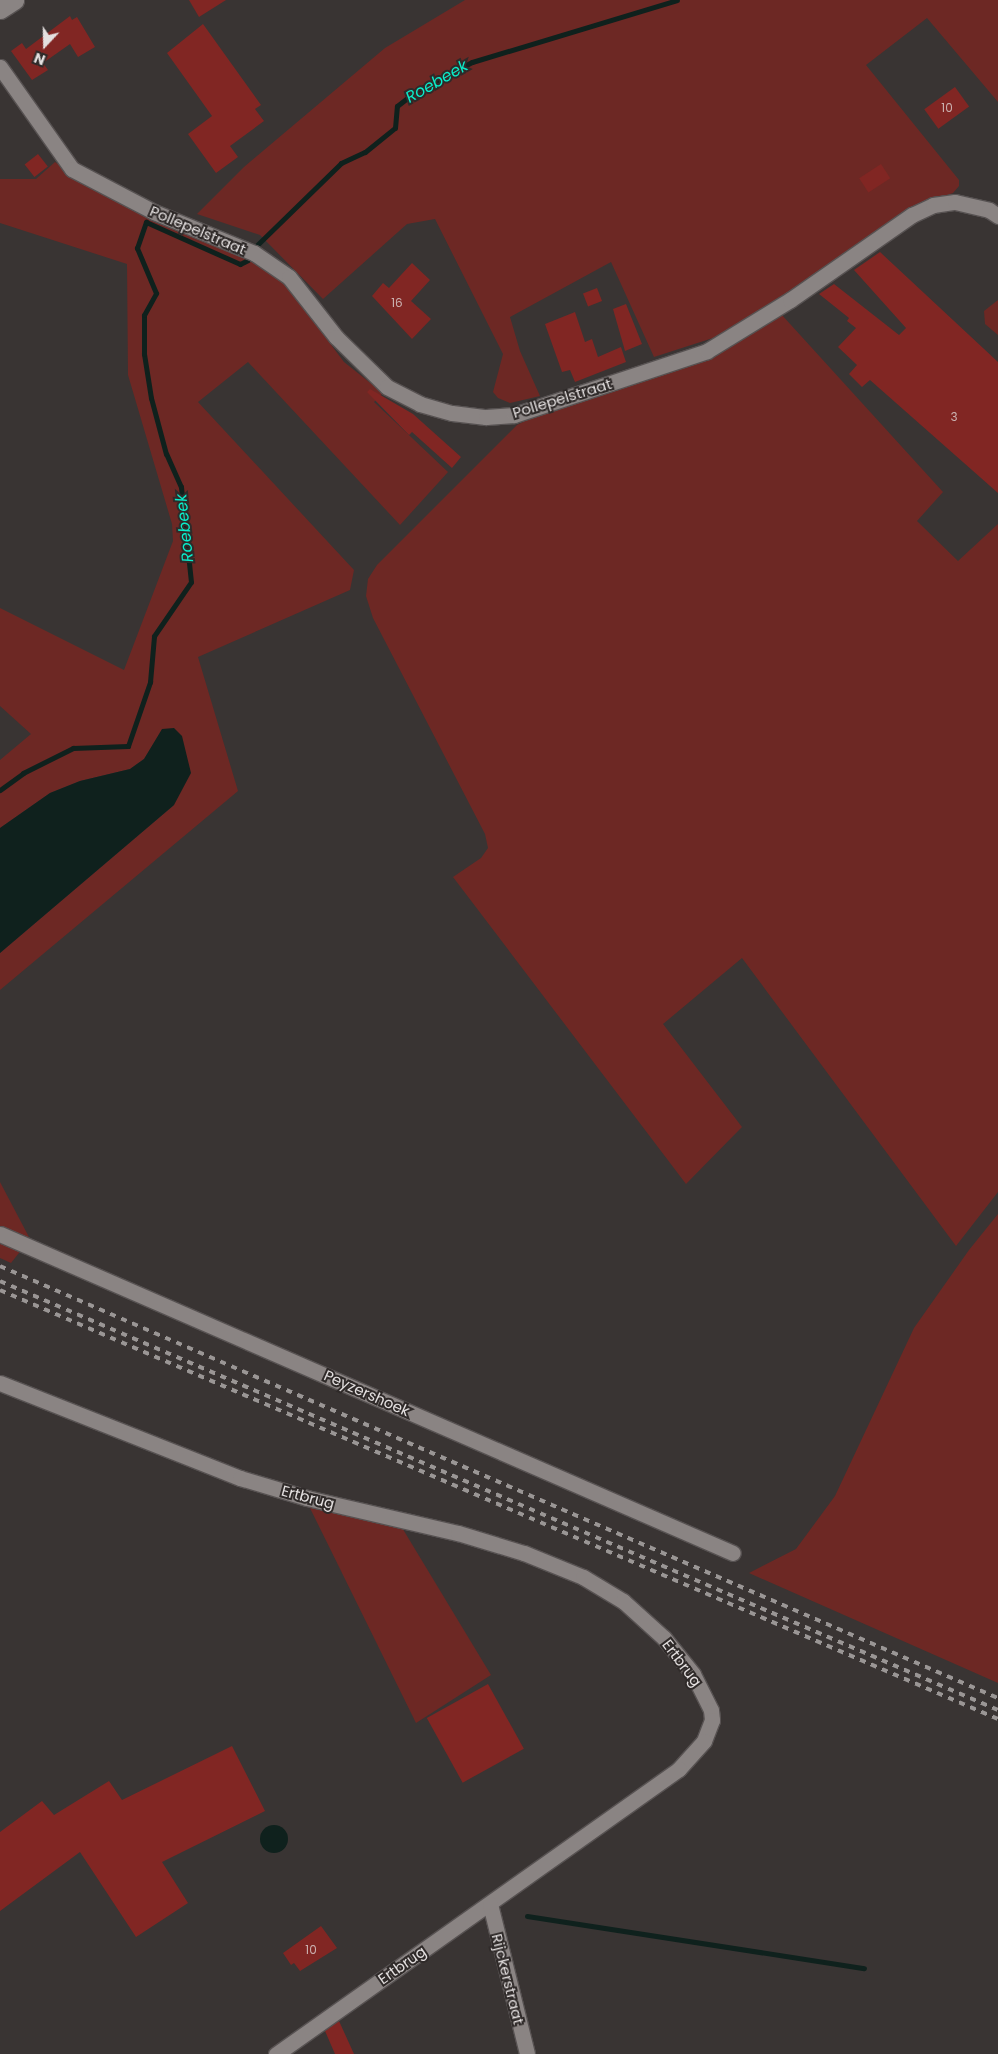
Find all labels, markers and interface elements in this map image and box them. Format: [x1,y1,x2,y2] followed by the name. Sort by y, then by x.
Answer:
[20,20,70,70] north arrow
[31,48,48,70] text: N
[402,56,472,108] water label: Roebeek
[941,101,953,115] house number: 10
[147,202,249,258] street label: Pollepelstraat
[391,296,403,310] house number: 16
[510,374,614,422] street label: Pollepelstraat
[950,410,958,424] house number: 3
[172,493,198,563] water label: Roebeek
[321,1366,413,1420] street label: Peyzershoek
[279,1481,337,1513] street label: Ertbrug
[658,1636,706,1690] street label: Ertbrug
[488,1932,528,2026] street label: Rijckerstraat
[375,1942,429,1988] street label: Ertbrug
[305,1943,317,1957] house number: 10

